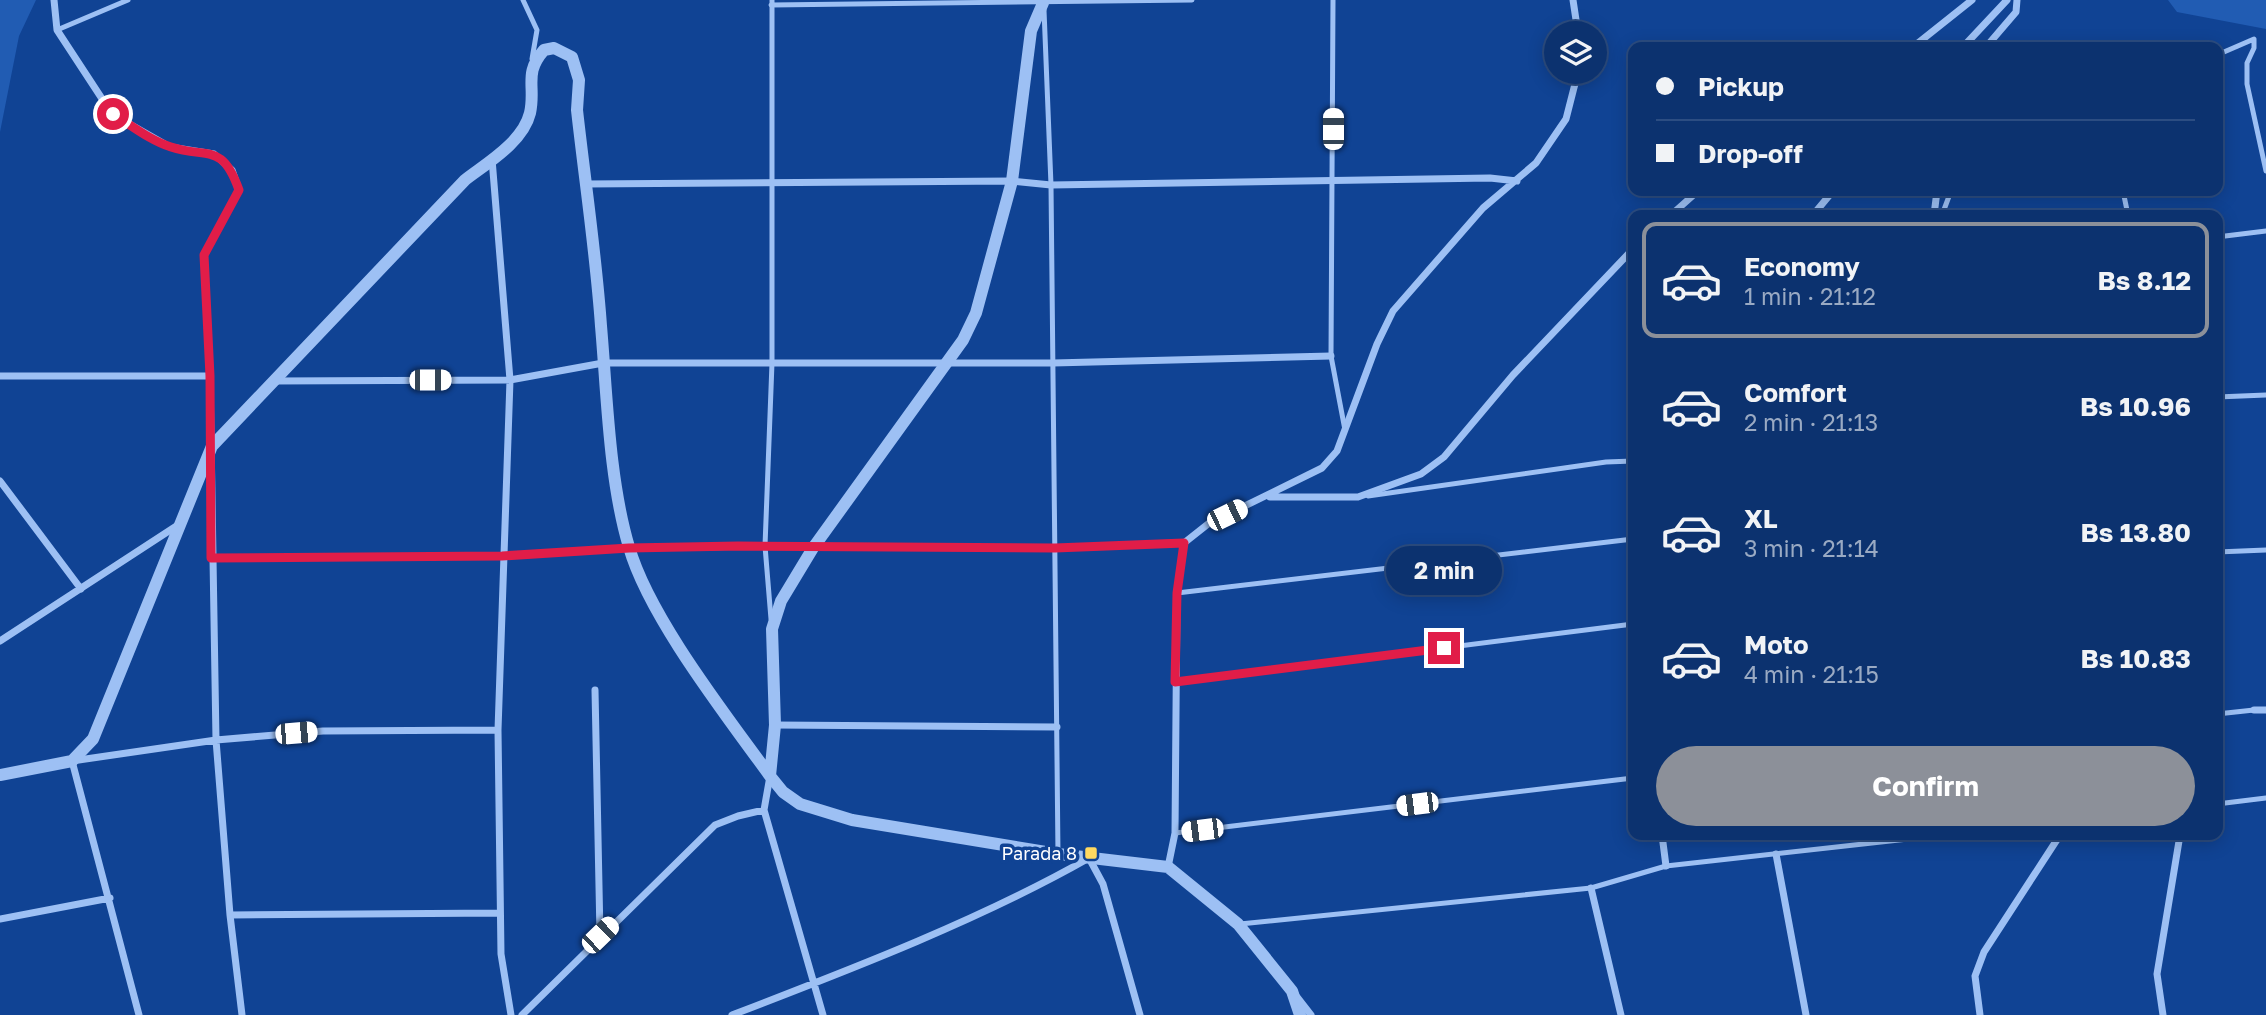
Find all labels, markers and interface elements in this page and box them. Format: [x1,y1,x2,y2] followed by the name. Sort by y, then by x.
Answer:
[1544,21,1607,84] map controls
[1544,21,1607,84] button: layers
[1698,71,1784,102] text: Pickup
[97,98,129,130] route start
[1323,108,1344,150] car
[1698,138,1803,169] text: Drop-off
[1660,249,1723,312] icon: car
[1744,251,1860,282] text: Economy
[2097,265,2191,296] text: Bs 8.12
[1744,282,1876,310] text: 1 min · 21:12
[410,370,452,391] car
[1660,375,1723,438] icon: car
[1744,377,1847,408] text: Comfort
[2080,391,2191,422] text: Bs 10.96
[1744,408,1878,436] text: 2 min · 21:13
[1204,496,1251,534] car
[1660,501,1723,564] icon: car
[1744,503,1778,534] text: XL
[2080,517,2191,548] text: Bs 13.80
[1744,534,1879,562] text: 3 min · 21:14
[1386,546,1502,596] callout: 2 min
[1414,556,1474,584] text: 2 min
[1660,627,1723,690] icon: car
[1744,629,1809,660] text: Moto
[1428,632,1460,664] route end
[2080,643,2191,674] text: Bs 10.83
[1744,660,1879,688] text: 4 min · 21:15
[275,721,318,745] car
[1656,746,2195,826] button: Confirm
[1395,791,1440,817] car
[1180,817,1225,843] car
[1001,842,1077,864] place label: Parada 8
[1083,845,1099,861] marker: Parada 8
[578,913,623,957] car

